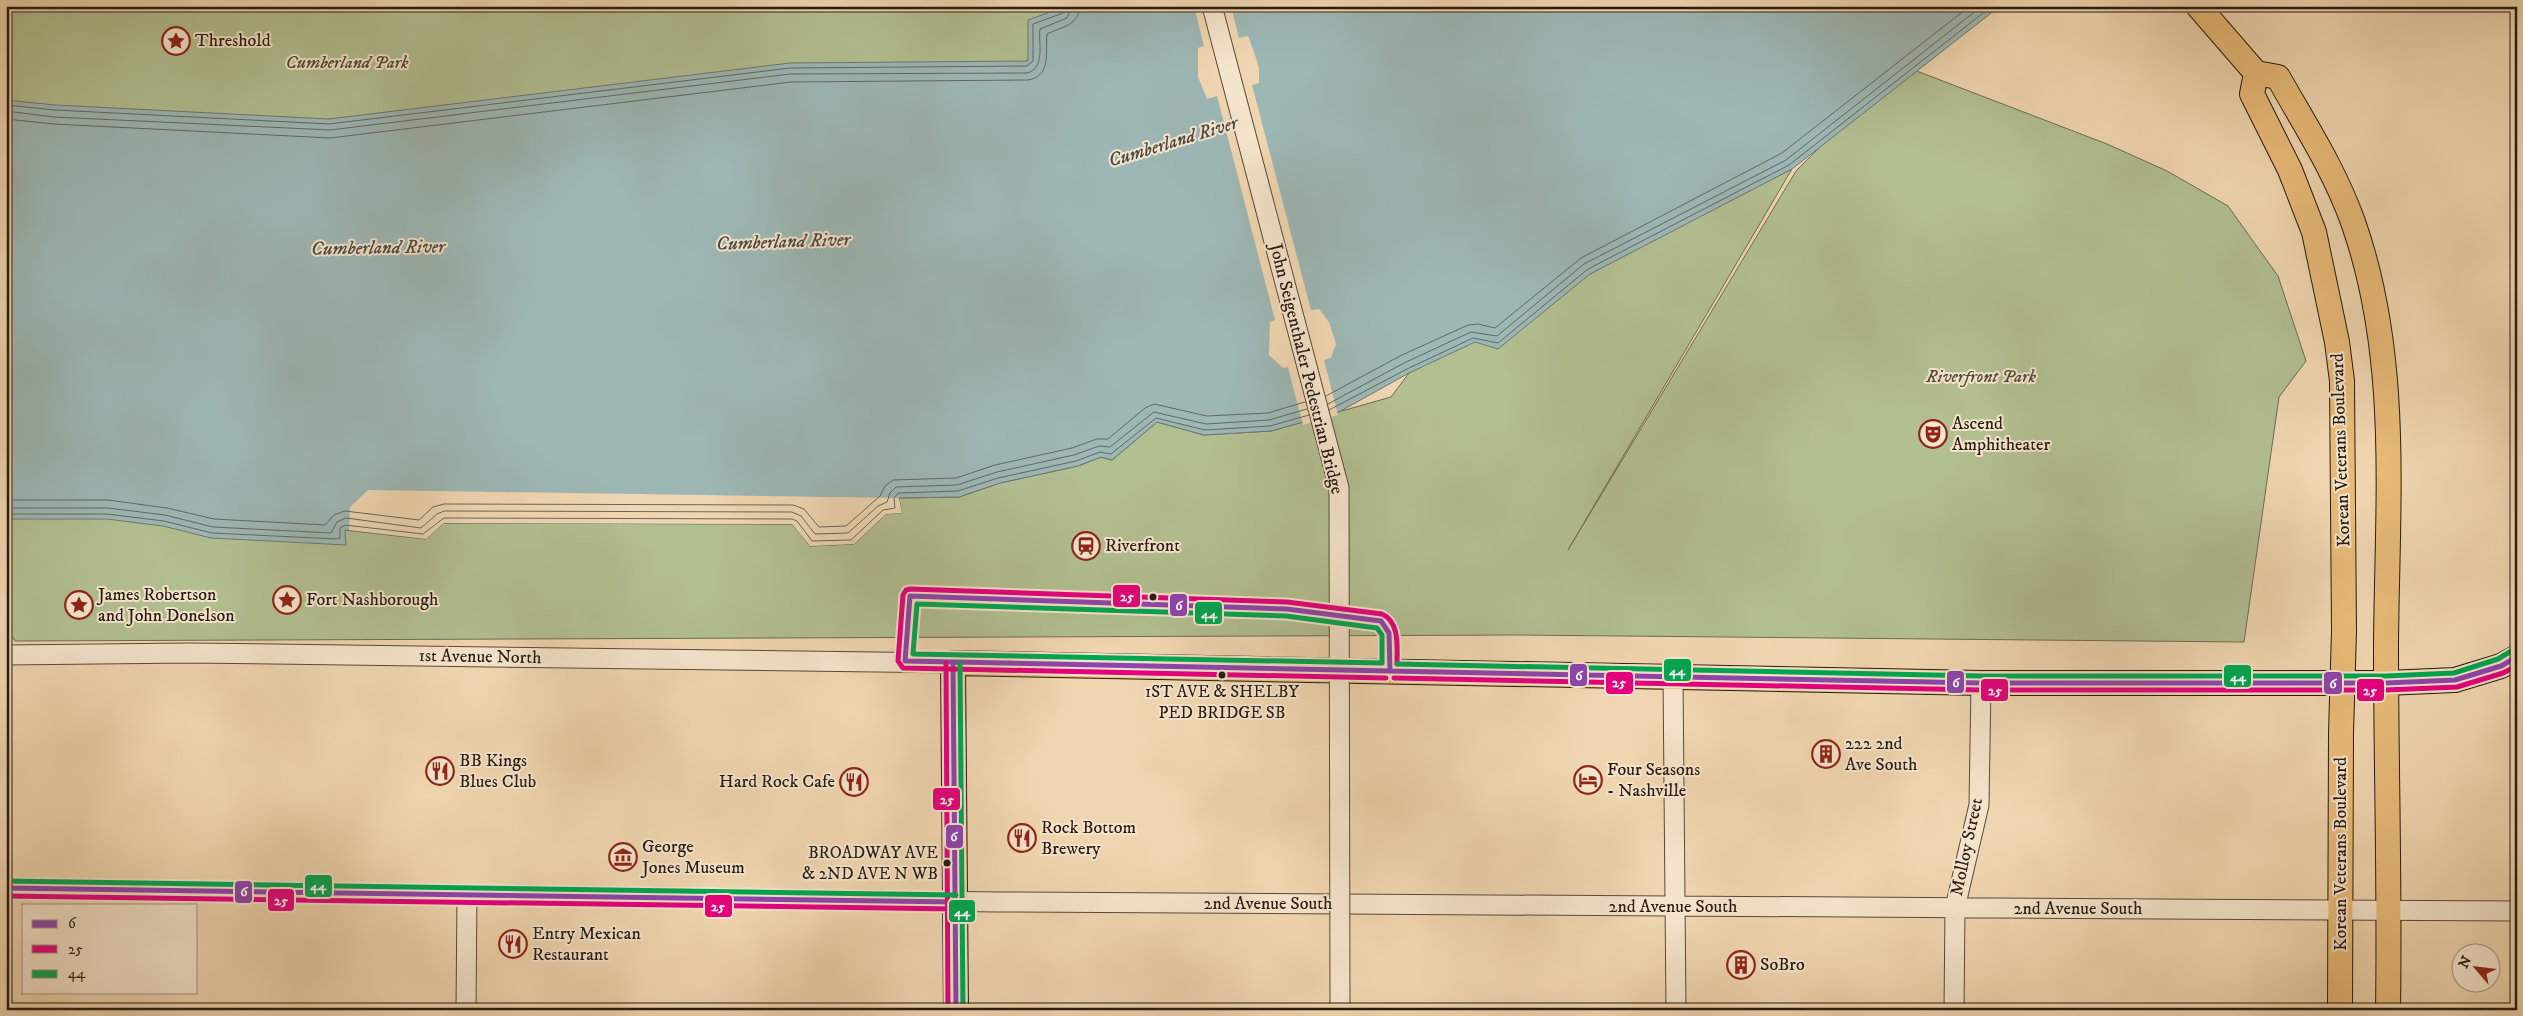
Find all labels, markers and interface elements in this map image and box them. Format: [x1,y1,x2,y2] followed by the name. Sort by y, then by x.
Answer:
[161,26,191,56] place icon: Threshold
[195,30,271,52] place label: Threshold
[285,52,409,74] park label: Cumberland Park
[1106,111,1243,173] water label: Cumberland River
[716,228,853,256] water label: Cumberland River
[311,235,447,261] water label: Cumberland River
[1264,240,1348,497] street label: John Seigenthaler Pedestrian Bridge
[2327,353,2355,547] street label: Korean Veterans Boulevard
[1925,366,2036,388] park label: Riverfront Park
[1952,413,2050,456] place label: Ascend Amphitheater
[1918,419,1948,449] theatre icon: Ascend Amphitheater
[1071,531,1101,561] station icon: Riverfront
[1105,535,1180,557] place label: Riverfront
[96,584,235,627] place label: James Robertson and John Donelson
[1112,584,1141,608] line badge: 25
[272,585,302,615] place icon: Fort Nashborough
[1120,588,1134,606] text: 25
[306,589,439,611] place label: Fort Nashborough
[64,590,94,620] place icon: James Robertson and John Donelson
[1148,592,1158,602] unlabelled marker
[1169,593,1188,617] line badge: 6
[1175,597,1183,615] text: 6
[1194,601,1223,625] line badge: 44
[1200,605,1218,623] text: 44
[418,645,542,669] street label: 1st Avenue North
[1663,658,1692,682] line badge: 44
[1668,662,1686,680] text: 44
[1569,663,1588,687] line badge: 6
[2223,664,2252,688] line badge: 44
[1575,667,1583,685] text: 6
[2229,668,2247,686] text: 44
[1217,670,1227,680] marker: 1ST AVE & SHELBY PED BRIDGE SB
[1946,670,1965,694] line badge: 6
[1605,671,1634,695] line badge: 25
[2323,671,2343,695] line badge: 6
[1612,674,1626,692] text: 25
[1952,674,1960,692] text: 6
[2329,675,2337,693] text: 6
[1980,678,2009,702] line badge: 25
[2356,678,2385,702] line badge: 25
[1145,681,1299,724] place label: 1ST AVE & SHELBY PED BRIDGE SB
[1988,682,2002,700] text: 25
[2363,682,2377,700] text: 25
[1845,733,1918,776] place label: 222 2nd Ave South
[1811,739,1841,769] building icon: 222 2nd Ave South
[459,750,536,793] place label: BB Kings Blues Club
[425,756,455,786] restaurant icon: BB Kings Blues Club
[2330,757,2352,951] street label: Korean Veterans Boulevard
[1607,759,1700,802] place label: Four Seasons - Nashville
[1573,765,1603,795] hotel icon: Four Seasons - Nashville
[839,767,869,797] restaurant icon: Hard Rock Cafe
[719,771,835,793] place label: Hard Rock Cafe
[932,787,961,811] line badge: 25
[940,791,954,809] text: 25
[1946,796,1988,898] street label: Molloy Street
[1041,817,1136,860] place label: Rock Bottom Brewery
[1007,823,1037,853] restaurant icon: Rock Bottom Brewery
[945,824,964,849] line badge: 6
[950,828,958,846] text: 6
[640,836,745,879] place label: George Jones Museum
[608,842,638,872] museum icon: George Jones Museum
[802,842,938,885] place label: BROADWAY AVE & 2ND AVE N WB
[942,858,952,868] marker: BROADWAY AVE & 2ND AVE N WB
[304,874,333,898] line badge: 44
[309,877,327,895] text: 44
[234,880,253,904] line badge: 6
[240,883,248,901] text: 6
[267,888,295,912] line badge: 25
[274,892,288,910] text: 25
[1204,893,1333,915] street label: 2nd Avenue South
[704,894,733,918] line badge: 25
[1609,896,1738,918] street label: 2nd Avenue South
[711,898,725,916] text: 25
[2014,898,2143,920] street label: 2nd Avenue South
[948,899,976,923] line badge: 44
[953,903,971,921] text: 44
[22,904,198,994] legend
[68,914,77,933] text: 6
[532,923,641,966] place label: Entry Mexican Restaurant
[498,929,528,959] restaurant icon: Entry Mexican Restaurant
[68,940,83,959] text: 25
[2450,944,2500,994] north arrow
[1726,950,1756,980] building icon: SoBro
[2455,953,2476,972] text: N
[1760,954,1805,976] place label: SoBro
[68,964,86,983] text: 44

